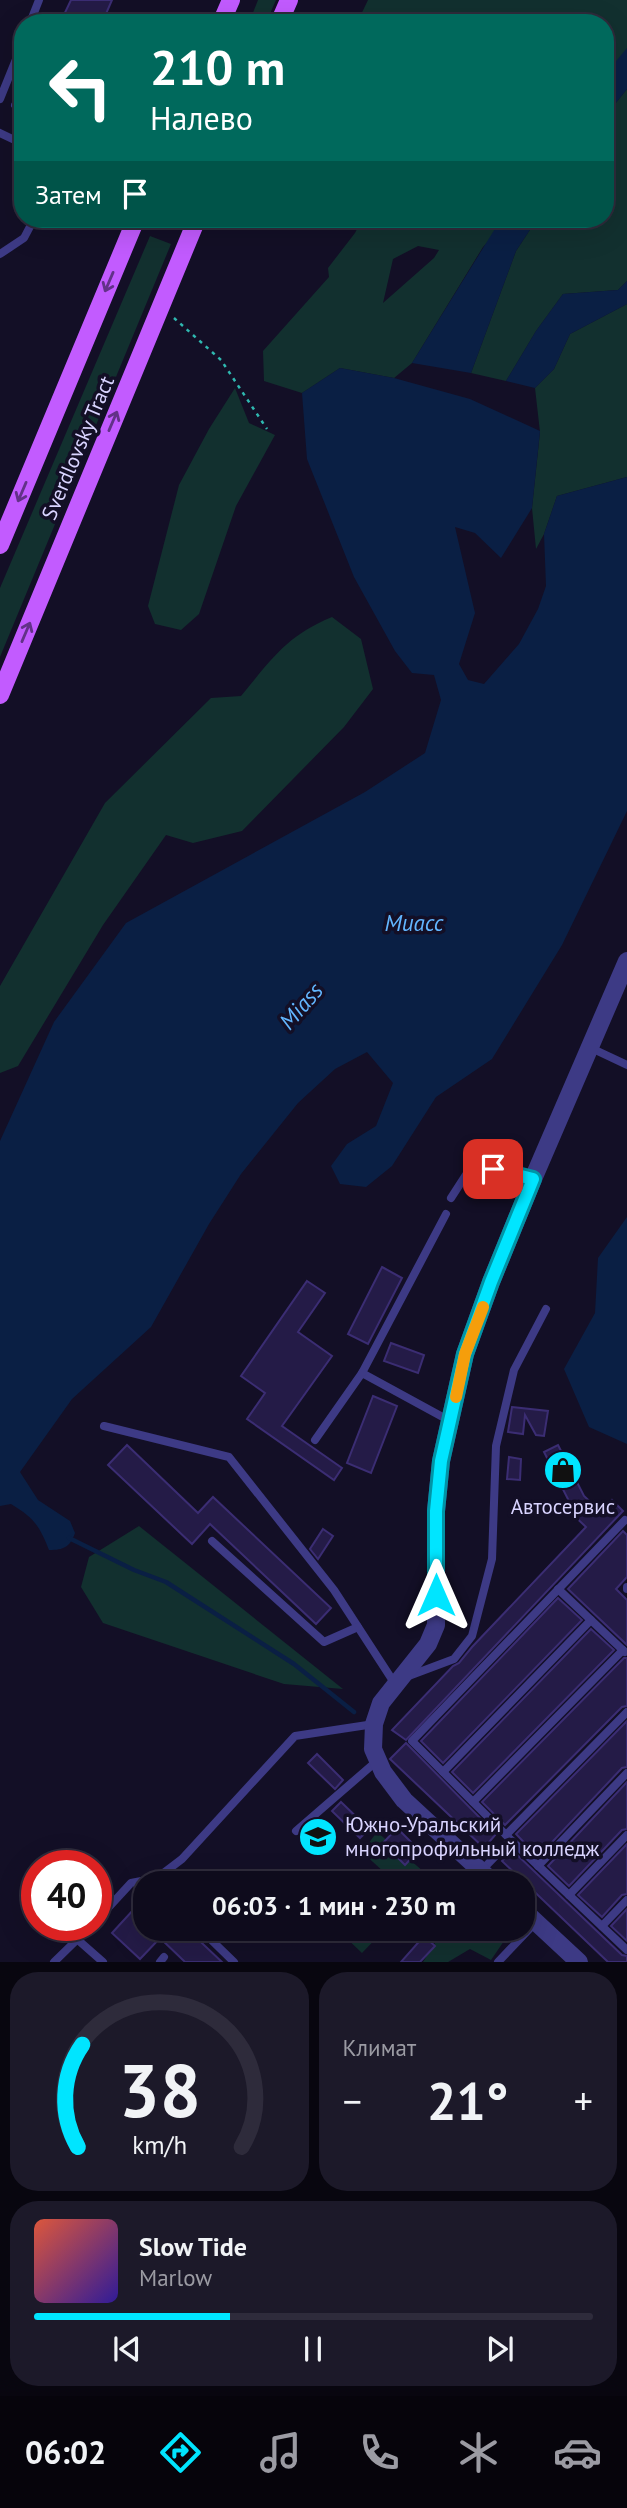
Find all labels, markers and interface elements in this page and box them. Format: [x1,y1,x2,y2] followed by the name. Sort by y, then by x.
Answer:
[150,35,285,99] text: 210 m
[35,42,126,133] icon: left
[150,97,253,139] text: Налево
[116,175,154,213] icon: arrive
[35,178,102,211] text: Затем
[102,270,115,292] one-way arrow
[35,372,120,524] street label: Sverdlovsky Tract
[108,411,121,433] one-way arrow
[15,481,28,502] one-way arrow
[20,621,33,643] one-way arrow
[385,908,444,937] water label: Миасс
[272,976,329,1035] water label: Miass
[463,1139,523,1199] pin
[474,1150,512,1188] icon: arrive
[542,1449,584,1491] shop icon: Автосервис
[511,1493,615,1520] place label: Автосервис
[399,1558,473,1632] position arrow
[345,1811,600,1862] place label: Южно-Уральский многопрофильный колледж
[297,1816,339,1858] school or university icon: Южно-Уральский многопрофильный колледж
[21,1850,112,1941] speed limit sign: 40
[212,1889,456,1922] text: 06:03 · 1 мин · 230 m
[343,2033,416,2062] text: Климат
[118,2044,201,2138] text: 38
[427,2067,509,2134] text: 21°
[343,2076,362,2125] text: −
[574,2076,593,2125] text: +
[132,2129,187,2161] text: km/h
[139,2230,247,2263] text: Slow Tide
[139,2263,212,2292] text: Marlow
[108,2330,146,2368] icon: previous
[294,2330,332,2368] icon: pause
[481,2330,519,2368] icon: next
[156,2428,205,2477] icon: directions
[256,2428,305,2477] icon: music
[355,2428,404,2477] icon: phone
[454,2428,503,2477] icon: climate
[553,2428,602,2477] icon: car
[25,2431,106,2473] text: 06:02

